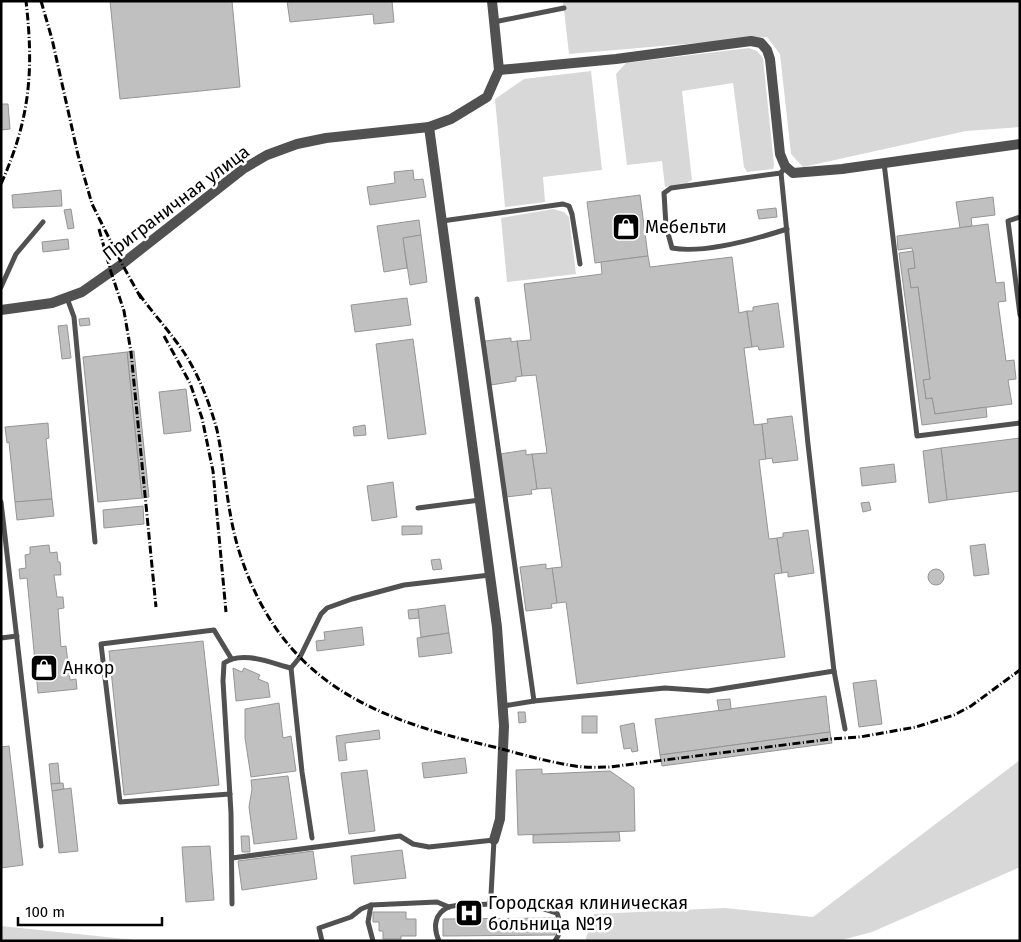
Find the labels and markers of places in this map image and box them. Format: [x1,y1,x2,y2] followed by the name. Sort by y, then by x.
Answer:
[611,212,641,242] shop icon: Мебельти
[645,216,727,238] place label: Мебельти
[29,653,59,683] shop icon: Анкор
[63,657,114,679] place label: Анкор
[488,892,688,935] place label: Городская клиническая больница №19
[454,898,484,928] hospital icon: Городская клиническая больница №19

